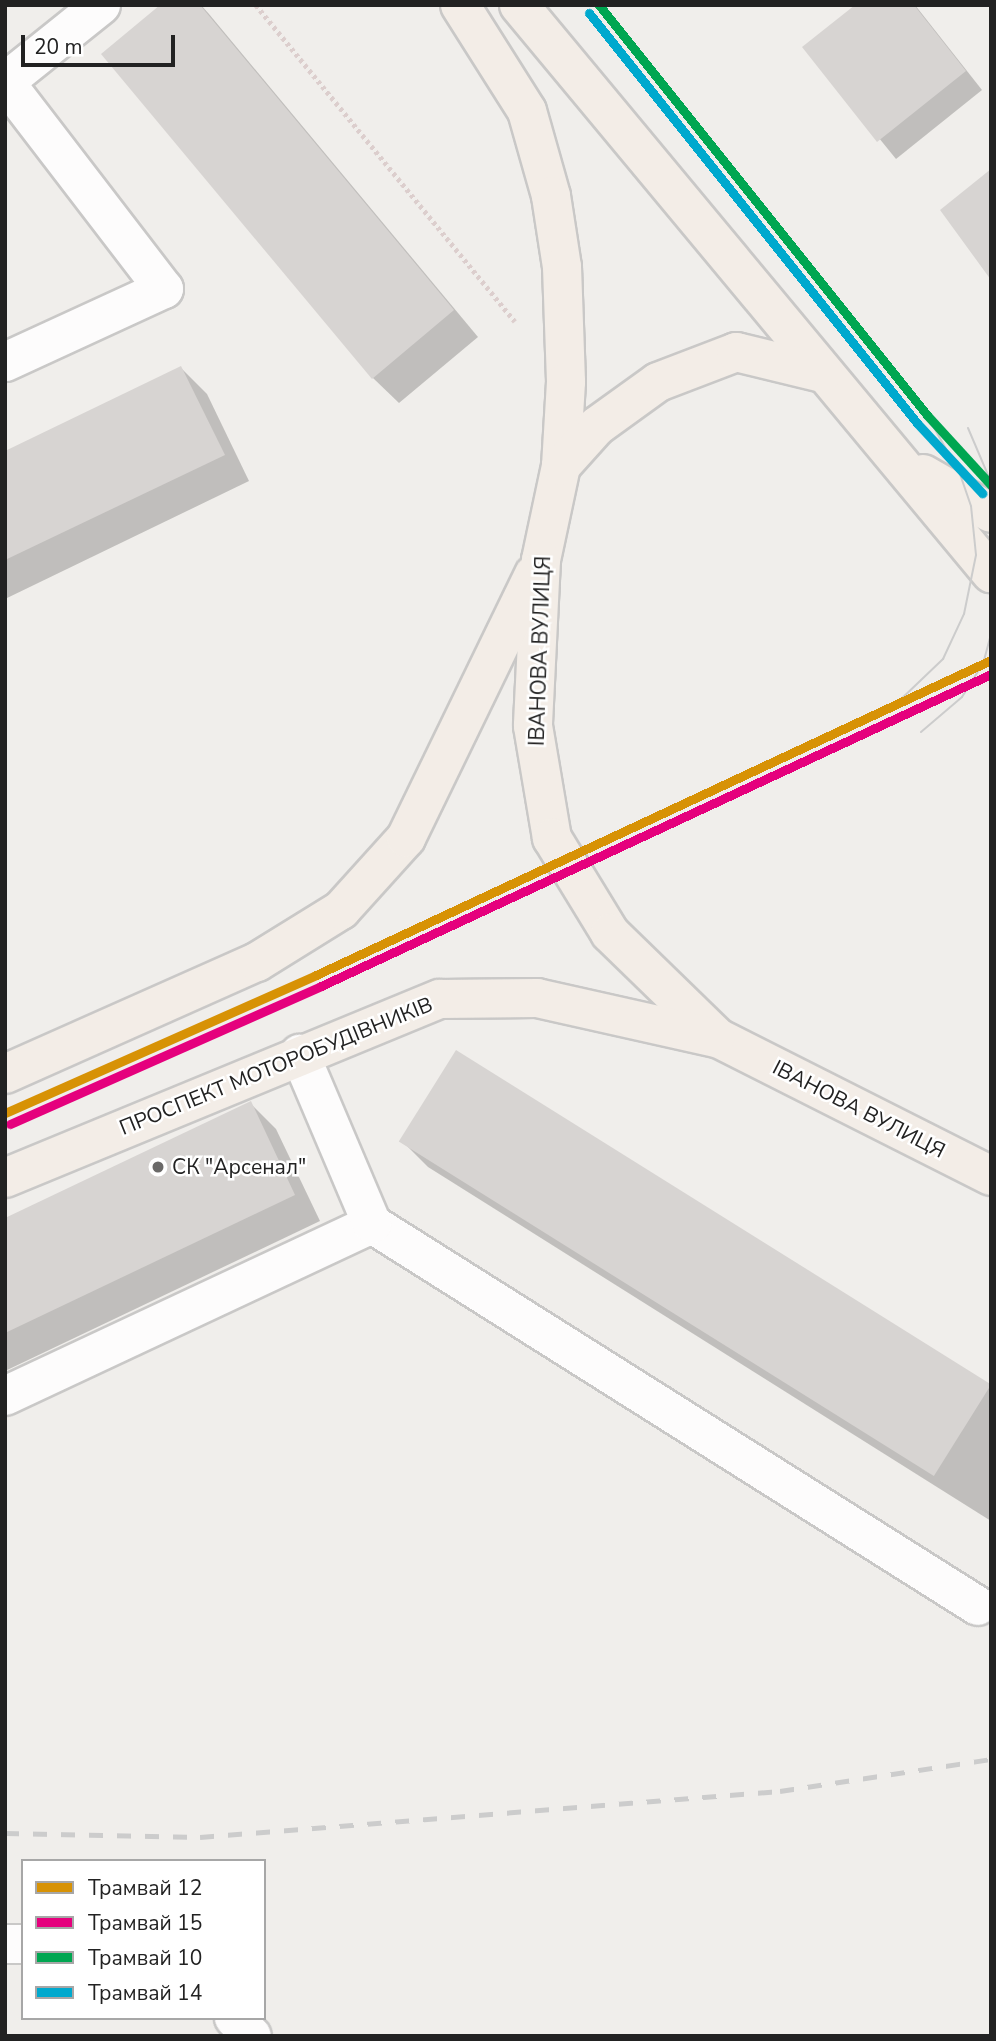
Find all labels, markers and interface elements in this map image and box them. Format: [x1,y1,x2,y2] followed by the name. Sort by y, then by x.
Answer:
[24,21,178,65] scale bar
[34,33,83,61] text: 20 m
[524,555,556,747] street label: ІВАНОВА ВУЛИЦЯ
[116,991,436,1141] street label: ПРОСПЕКТ МОТОРОБУДІВНИКІВ
[768,1055,950,1163] street label: ІВАНОВА ВУЛИЦЯ
[172,1154,306,1180] place label: СК "Арсенал"
[150,1159,166,1175] marker: СК "Арсенал"
[21,1859,266,2020] legend
[88,1874,202,1902] text: Трамвай 12
[88,1909,202,1937] text: Трамвай 15
[88,1944,202,1972] text: Трамвай 10
[88,1979,202,2007] text: Трамвай 14

